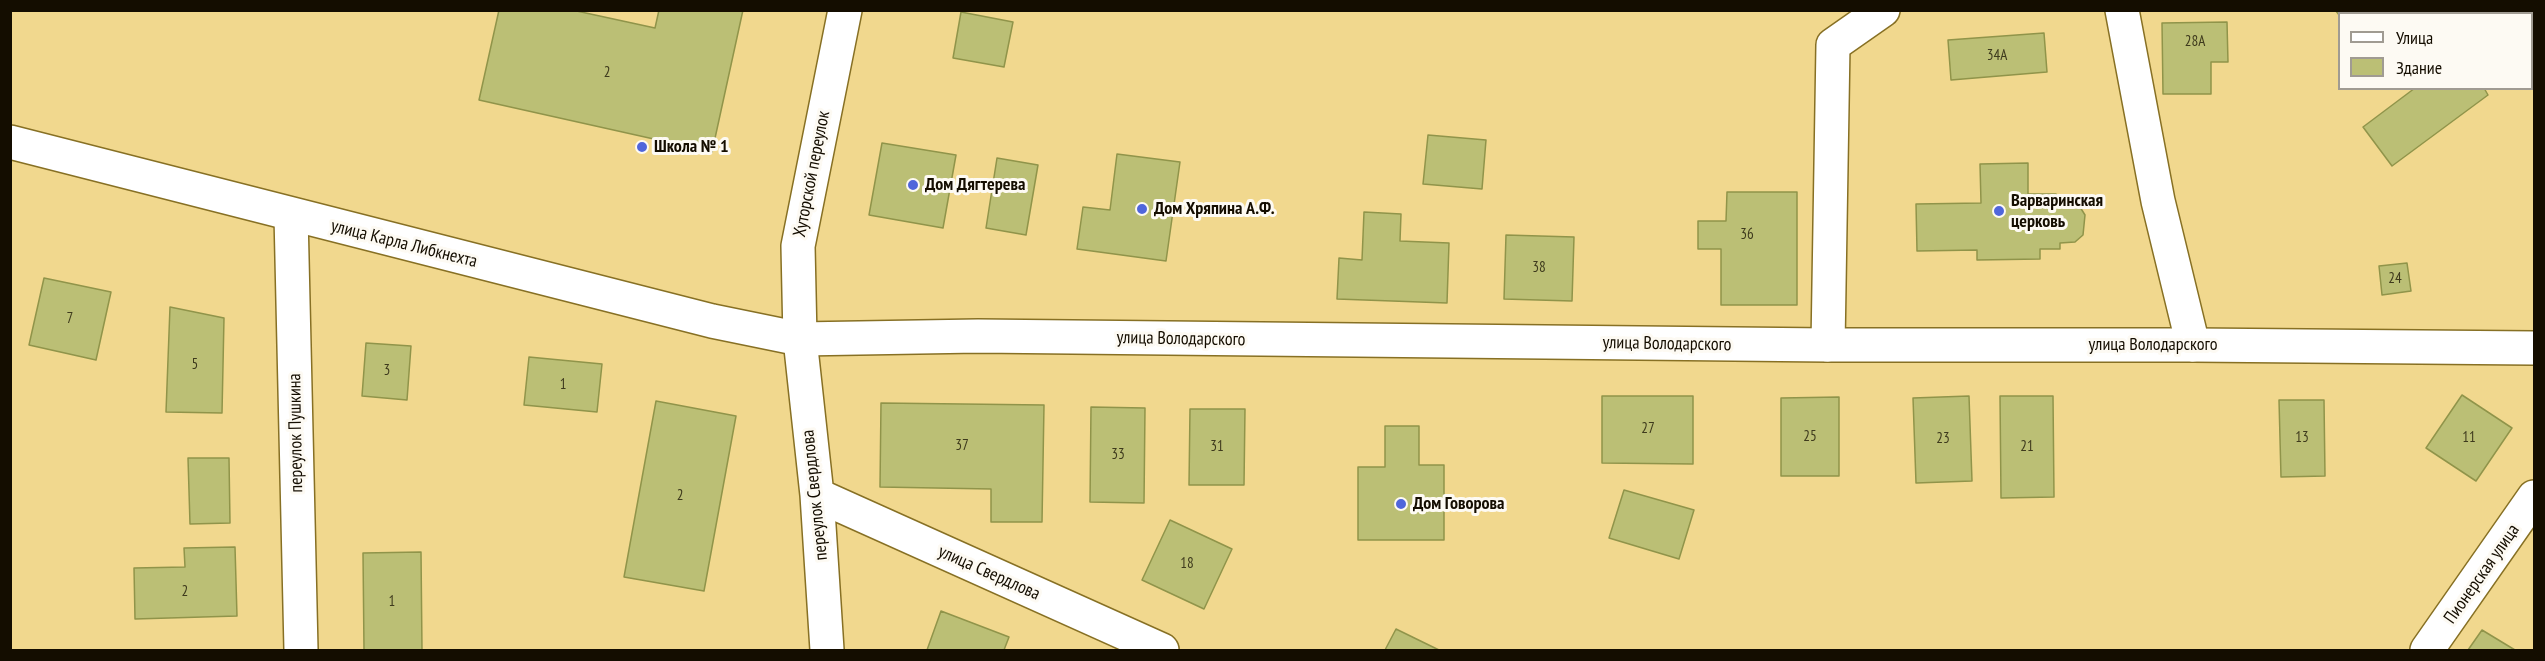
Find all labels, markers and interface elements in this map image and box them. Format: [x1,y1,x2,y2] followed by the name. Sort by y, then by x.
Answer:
[2338,12,2533,90] legend
[2396,26,2433,49] text: Улица
[2185,33,2205,51] house number: 28А
[1987,47,2007,65] house number: 34А
[2396,56,2442,79] text: Здание
[604,64,610,82] house number: 2
[789,109,835,239] street label: Хуторской переулок
[654,136,729,158] place label: Школа № 1
[635,140,649,154] marker: Школа № 1
[925,174,1025,196] place label: Дом Дягтерева
[906,178,920,192] marker: Дом Дягтерева
[2011,190,2103,232] place label: Варваринская церковь
[1154,198,1275,220] place label: Дом Хряпина А.Ф.
[1135,202,1149,216] marker: Дом Хряпина А.Ф.
[1992,204,2006,218] marker: Варваринская церковь
[329,215,479,273] street label: улица Карла Либкнехта
[1740,226,1754,244] house number: 36
[1532,259,1546,277] house number: 38
[2388,270,2402,288] house number: 24
[67,310,73,328] house number: 7
[1116,327,1246,351] street label: улица Володарского
[1602,332,1732,356] street label: улица Володарского
[2089,334,2217,356] street label: улица Володарского
[192,356,198,374] house number: 5
[384,362,390,380] house number: 3
[284,373,308,493] street label: переулок Пушкина
[560,376,566,394] house number: 1
[1641,420,1655,438] house number: 27
[1803,428,1817,446] house number: 25
[797,429,833,561] street label: переулок Свердлова
[2295,429,2309,447] house number: 13
[2462,429,2476,447] house number: 11
[1936,430,1950,448] house number: 23
[955,437,969,455] house number: 37
[1210,438,1224,456] house number: 31
[2020,438,2034,456] house number: 21
[1111,446,1125,464] house number: 33
[677,487,683,505] house number: 2
[1413,493,1504,515] place label: Дом Говорова
[1394,497,1408,511] marker: Дом Говорова
[2440,520,2524,628] street label: Пионерская улица
[935,541,1043,605] street label: улица Свердлова
[1180,555,1194,573] house number: 18
[182,583,188,601] house number: 2
[389,593,395,611] house number: 1

